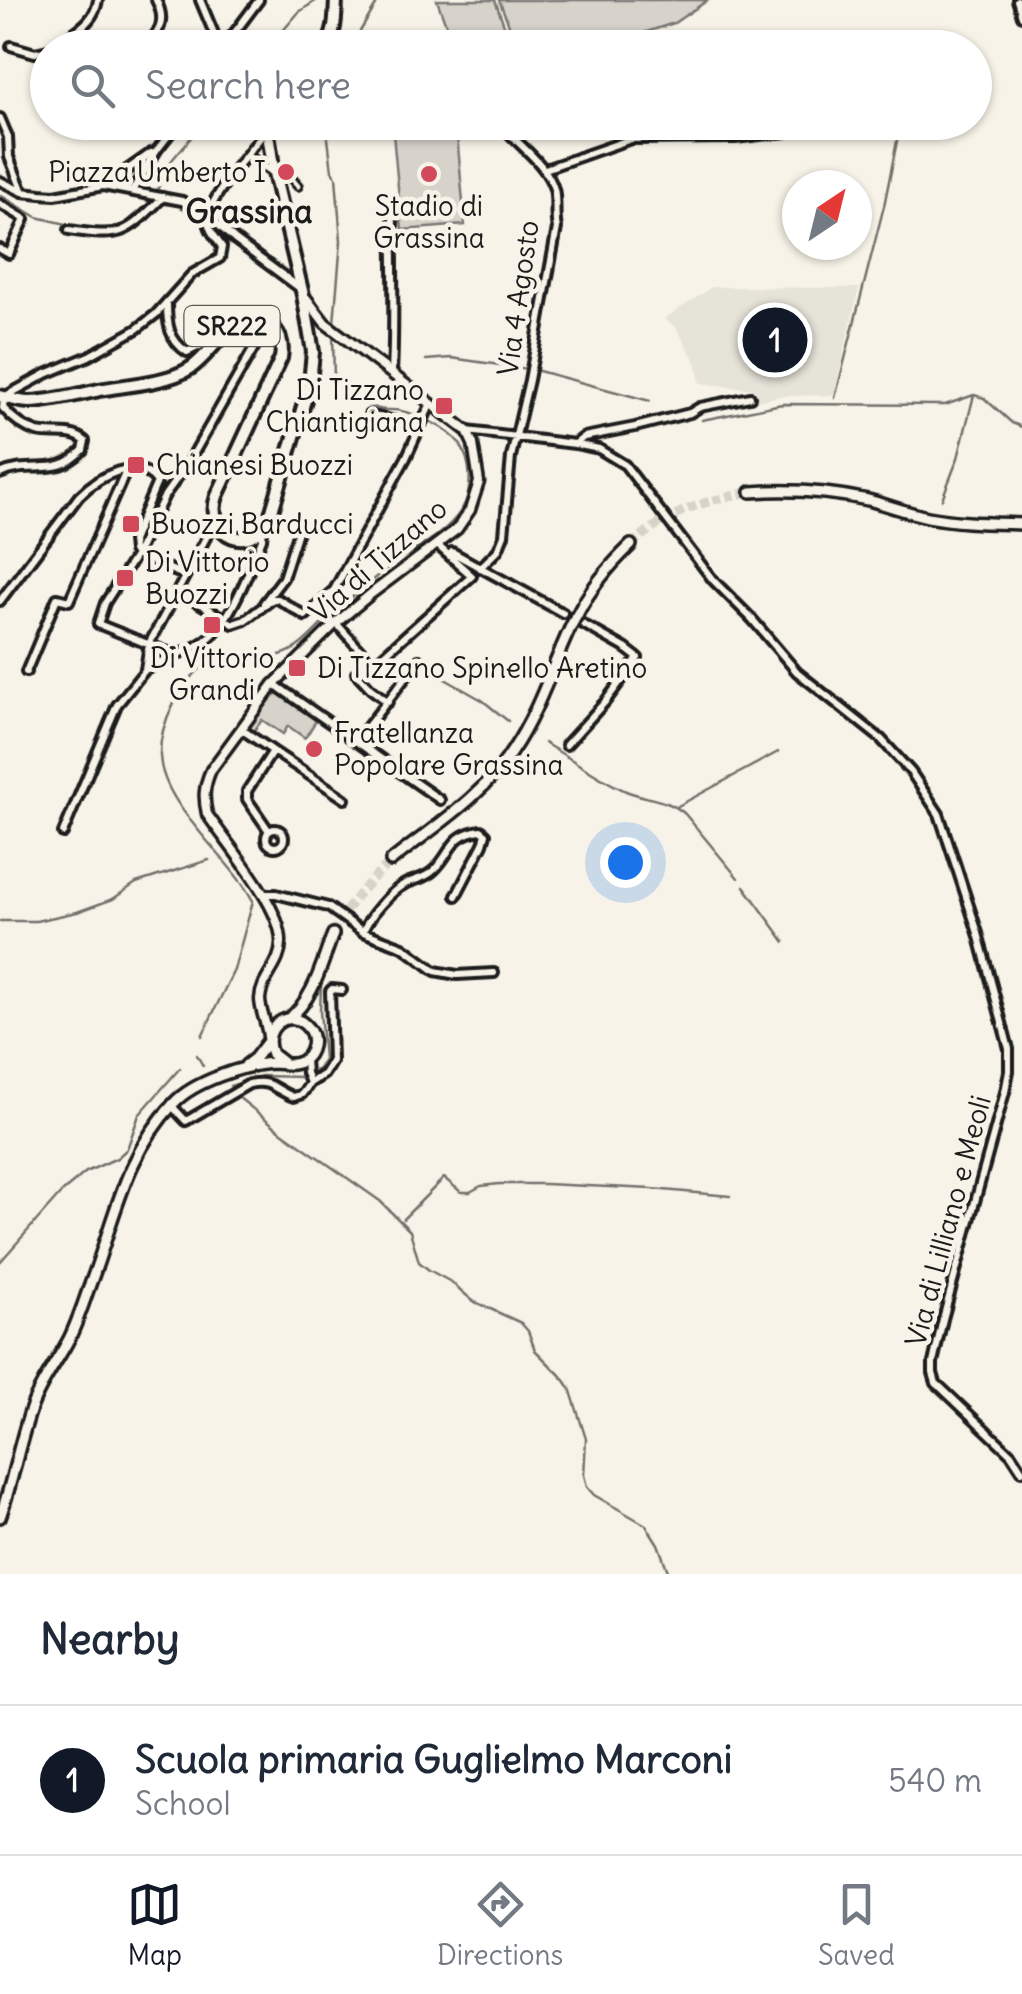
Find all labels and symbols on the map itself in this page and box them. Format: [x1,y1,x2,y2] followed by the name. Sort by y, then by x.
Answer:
[48,154,266,190] place label: Piazza Umberto I
[275,161,297,183] marker: Piazza Umberto I
[418,163,440,185] marker: Stadio di Grassina
[782,170,872,260] north arrow
[373,188,485,256] place label: Stadio di Grassina
[185,191,313,232] district label: Grassina
[489,218,547,378] street label: Via 4 Agosto
[742,302,808,378] pin: 1
[184,306,280,346] road number: SR222
[265,372,424,440] place label: Di Tizzano Chiantigiana
[433,395,455,417] marker: Di Tizzano Chiantigiana
[156,447,353,483] place label: Chianesi Buozzi
[125,454,147,476] marker: Chianesi Buozzi
[302,490,454,630] street label: Via di Tizzano
[151,506,353,542] place label: Buozzi Barducci
[120,513,142,535] marker: Buozzi Barducci
[145,544,270,612] place label: Di Vittorio Buozzi
[114,567,136,589] marker: Di Vittorio Buozzi
[201,614,223,636] marker: Di Vittorio Grandi
[150,640,274,708] place label: Di Vittorio Grandi
[317,650,647,686] place label: Di Tizzano Spinello Aretino
[286,657,308,679] marker: Di Tizzano Spinello Aretino
[334,715,564,783] place label: Fratellanza Popolare Grassina
[303,738,325,760] marker: Fratellanza Popolare Grassina
[600,837,651,888] your location
[897,1092,999,1350] street label: Via di Lilliano e Meoli

